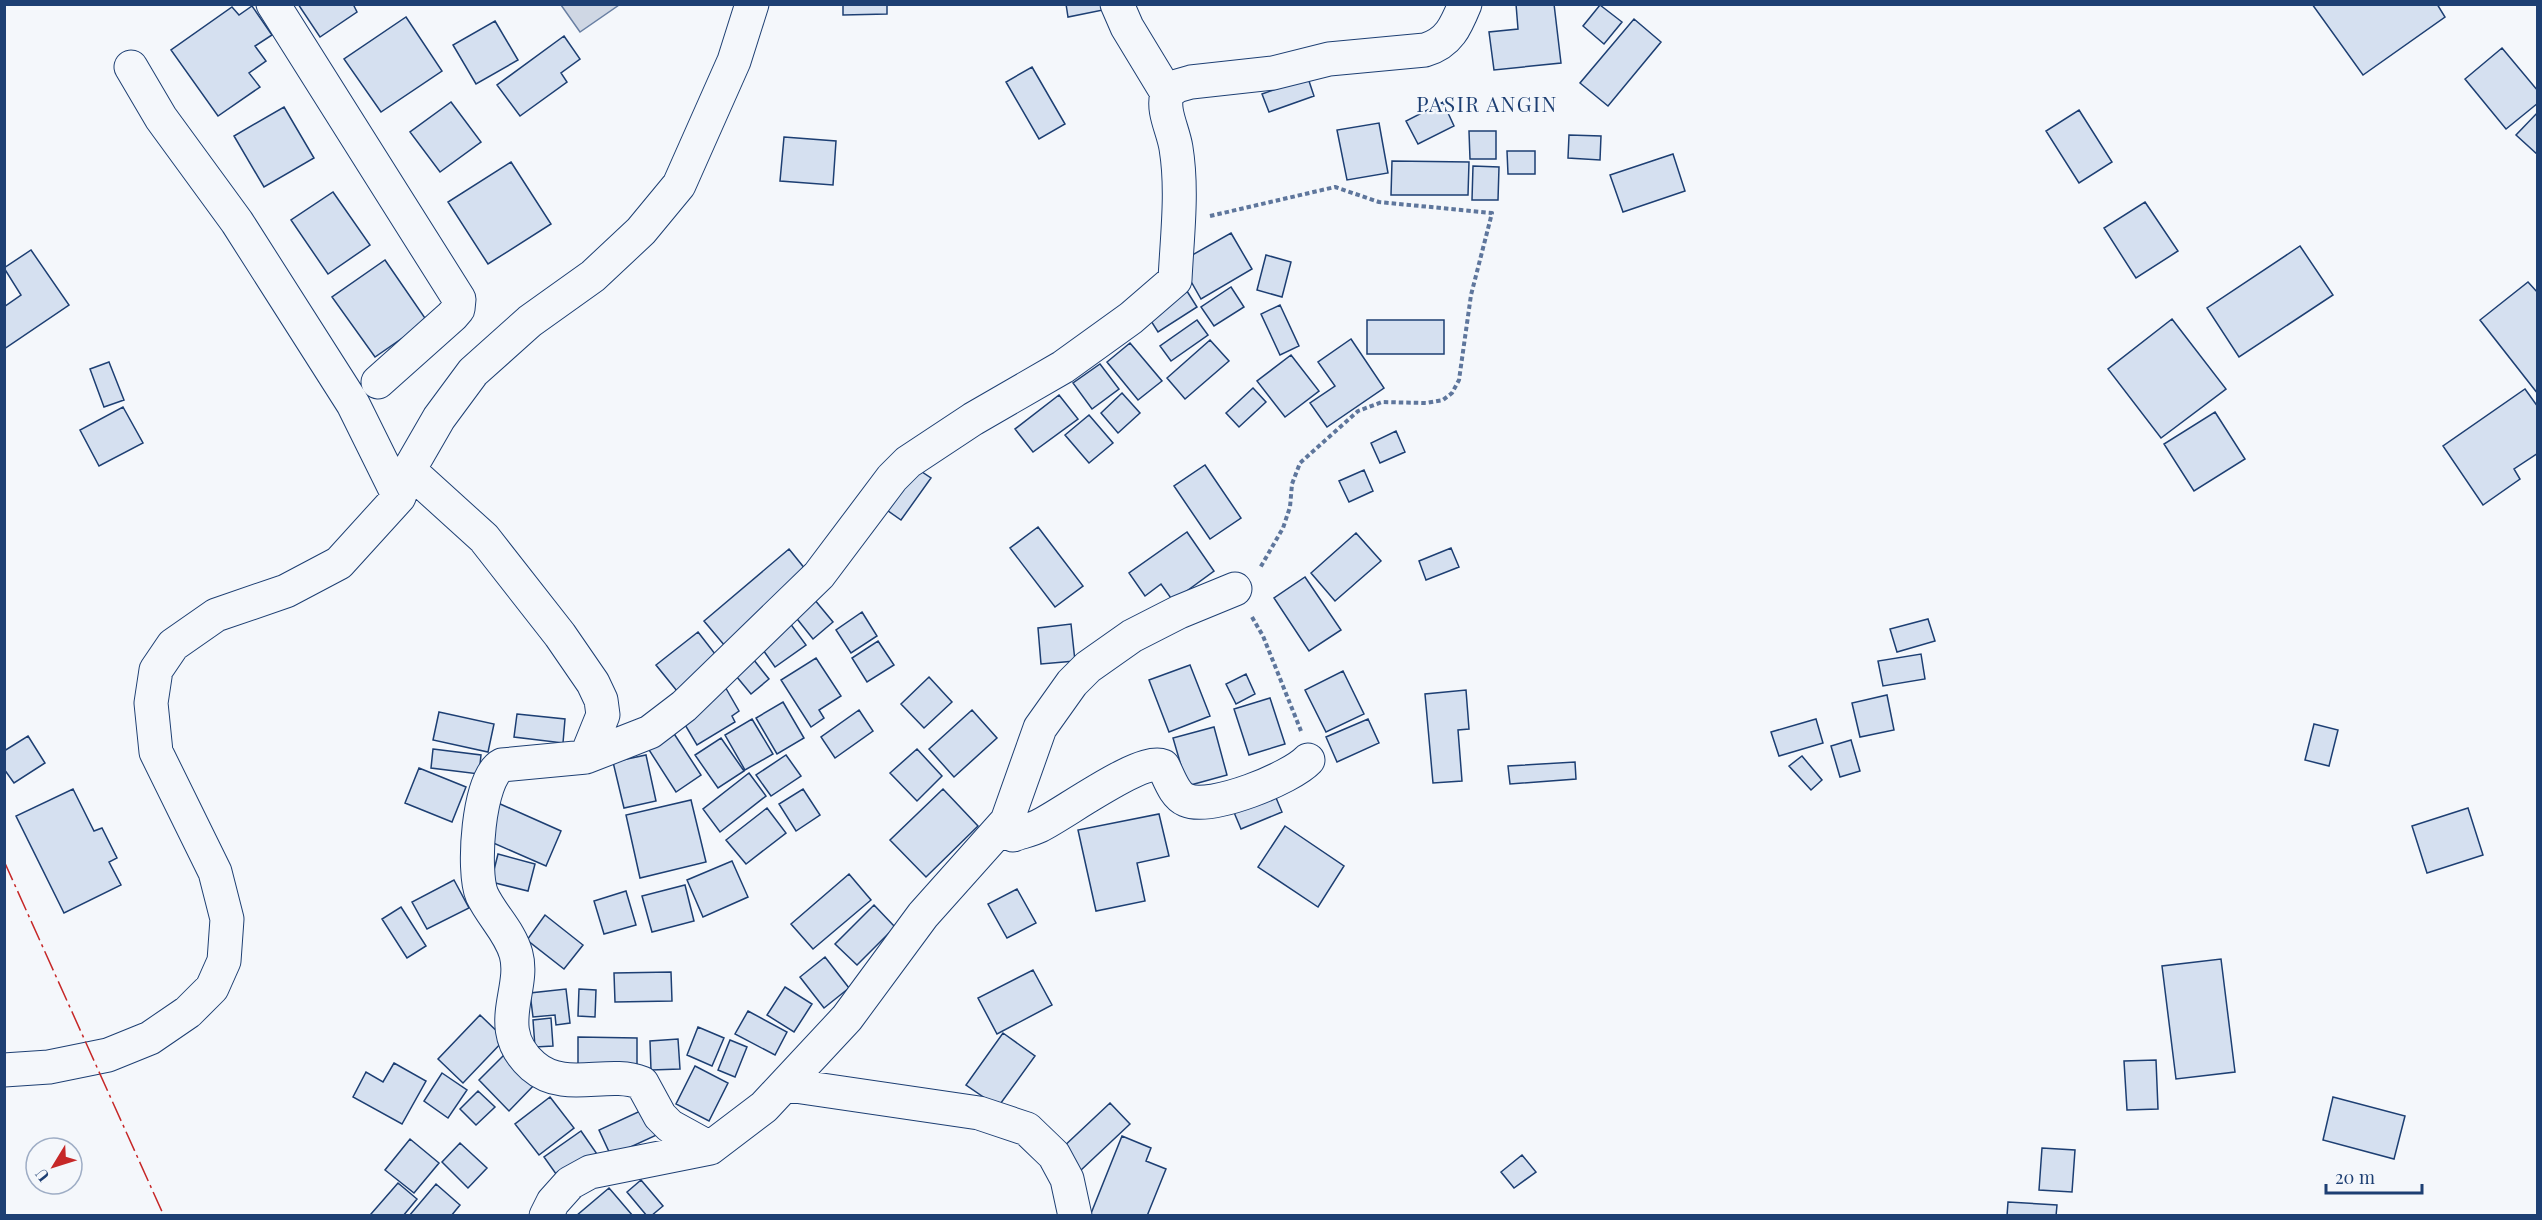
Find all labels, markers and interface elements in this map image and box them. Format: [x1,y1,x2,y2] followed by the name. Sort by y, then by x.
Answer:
[1416,89,1558,117] district label: PASIR ANGIN
[24,1136,84,1196] north arrow
[2326,1157,2422,1195] scale bar
[30,1165,53,1186] text: U
[2335,1165,2375,1189] text: 20 m

